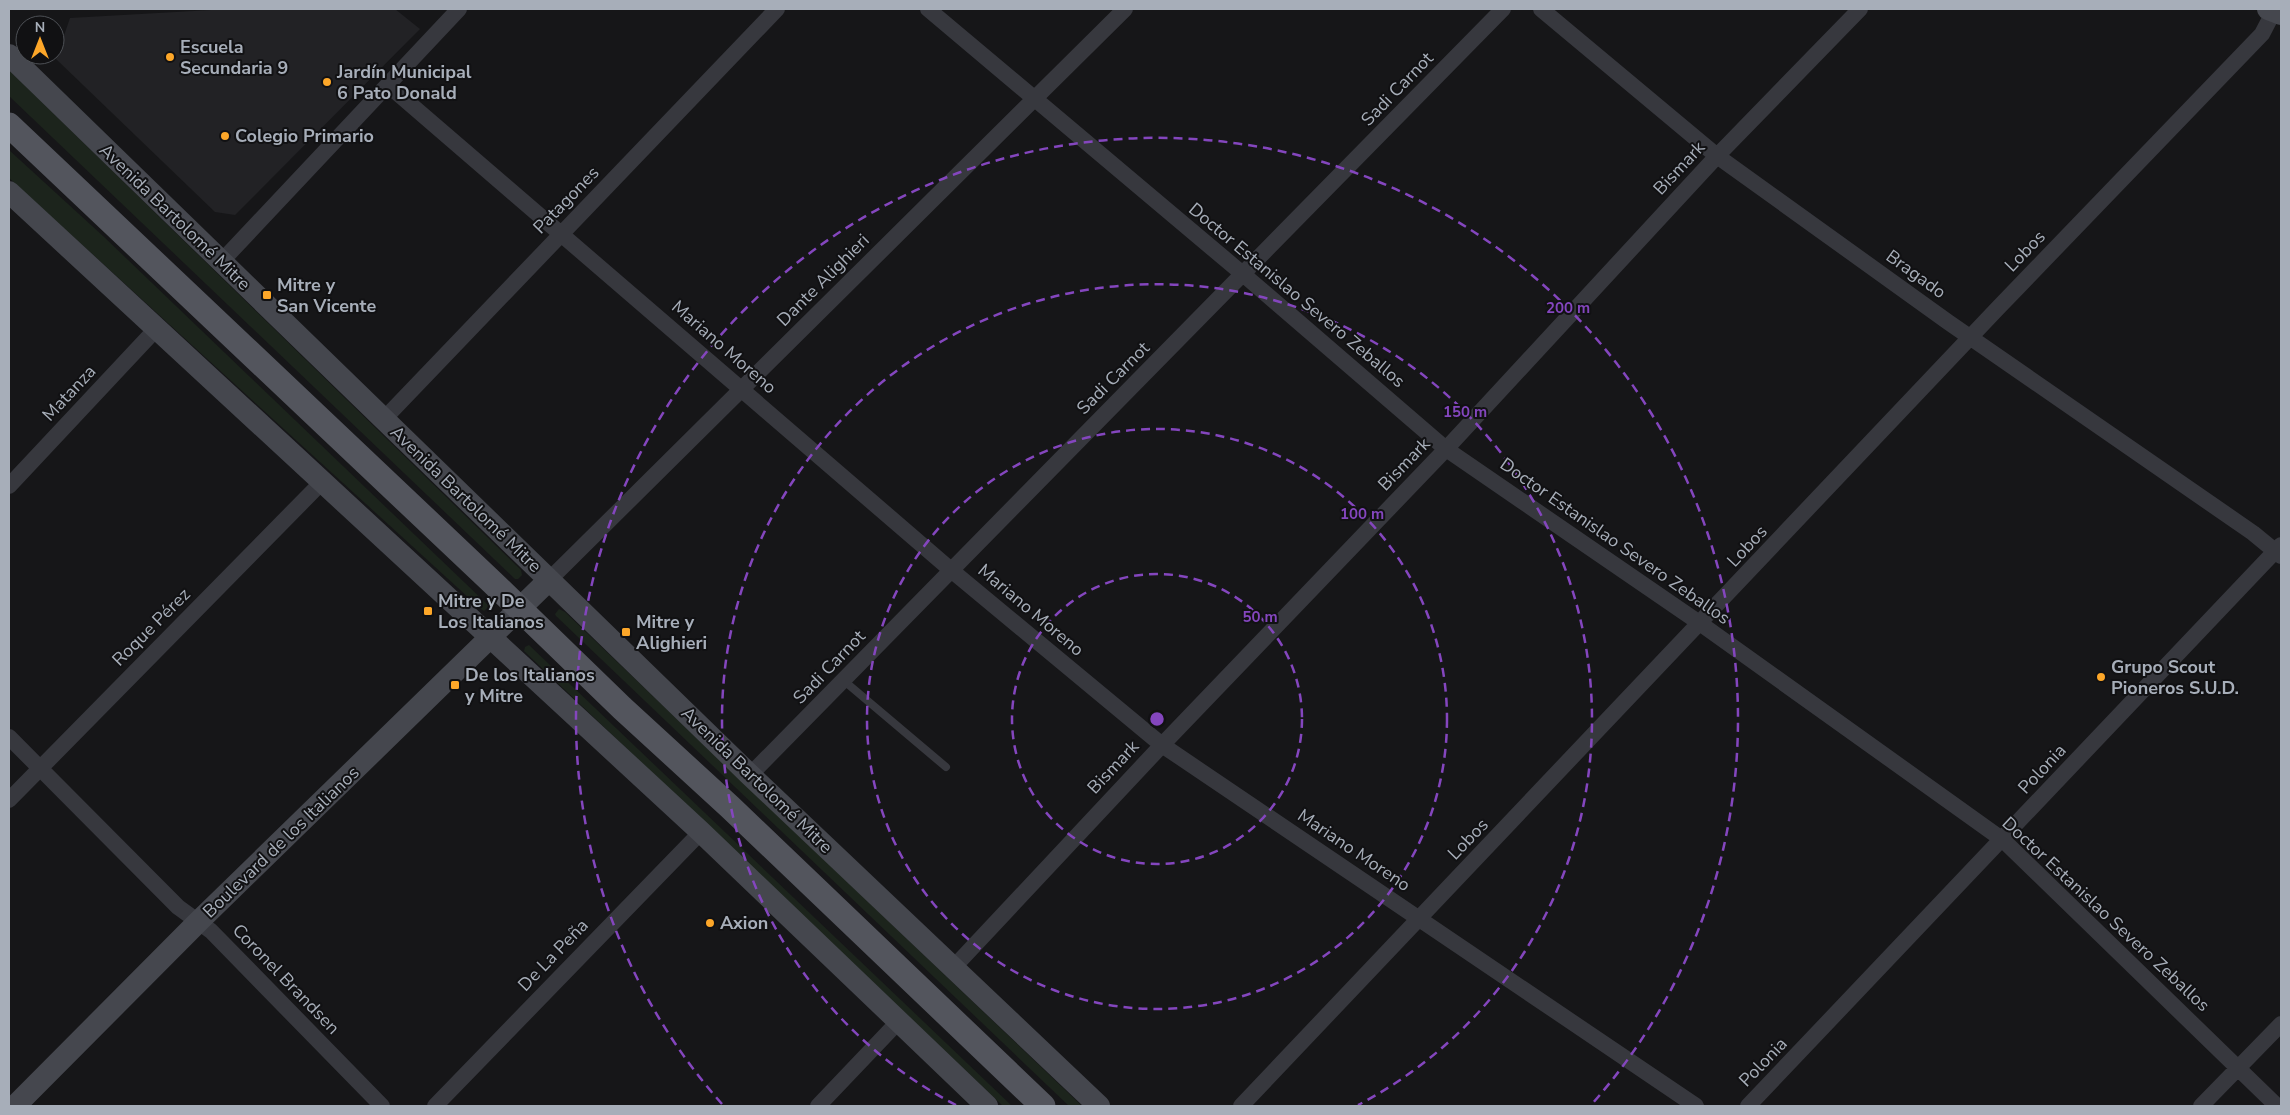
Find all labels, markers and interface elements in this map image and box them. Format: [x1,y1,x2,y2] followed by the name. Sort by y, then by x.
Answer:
[15,15,65,65] north arrow
[35,18,45,37] text: N
[180,35,288,80] place label: Escuela Secundaria 9
[1356,46,1439,131] street label: Sadi Carnot
[164,51,176,63] marker: Escuela Secundaria 9
[336,60,472,105] place label: Jardín Municipal 6 Pato Donald
[321,76,333,88] marker: Jardín Municipal 6 Pato Donald
[235,124,374,148] place label: Colegio Primario
[219,130,231,142] marker: Colegio Primario
[1648,135,1711,200] street label: Bismark
[94,138,256,296] street label: Avenida Bartolomé Mitre
[528,161,604,239] street label: Patagones
[1184,197,1410,393] street label: Doctor Estanislao Severo Zeballos
[1999,225,2051,277] street label: Lobos
[772,229,874,331] street label: Dante Alighieri
[1881,244,1951,304] street label: Bragado
[277,273,376,318] place label: Mitre y San Vicente
[261,289,273,301] marker: Mitre y San Vicente
[667,295,781,399] street label: Mariano Moreno
[1546,298,1590,318] text: 200 m
[1071,336,1155,420] street label: Sadi Carnot
[37,360,101,426] street label: Matanza
[1443,402,1487,422] text: 150 m
[385,420,547,578] street label: Avenida Bartolomé Mitre
[1373,431,1436,496] street label: Bismark
[1495,452,1735,630] street label: Doctor Estanislao Severo Zeballos
[1340,504,1384,524] text: 100 m
[1722,520,1772,572] street label: Lobos
[973,559,1089,661] street label: Mariano Moreno
[107,583,195,671] street label: Roque Pérez
[438,589,544,634] place label: Mitre y De Los Italianos
[422,605,434,617] marker: Mitre y De Los Italianos
[1242,607,1278,627] text: 50 m
[636,610,707,655] place label: Mitre y Alighieri
[788,624,871,709] street label: Sadi Carnot
[620,626,632,638] marker: Mitre y Alighieri
[2111,655,2239,700] place label: Grupo Scout Pioneros S.U.D.
[464,663,595,708] place label: De los Italianos y Mitre
[2095,671,2107,683] marker: Grupo Scout Pioneros S.U.D.
[449,679,461,691] marker: De los Italianos y Mitre
[676,701,838,859] street label: Avenida Bartolomé Mitre
[1148,710,1166,728] centre of rings
[1082,734,1145,799] street label: Bismark
[2013,739,2071,799] street label: Polonia
[198,761,364,923] street label: Boulevard de los Italianos
[1293,803,1415,897] street label: Mariano Moreno
[1997,811,2215,1017] street label: Doctor Estanislao Severo Zeballos
[1442,813,1494,865] street label: Lobos
[720,911,768,935] place label: Axion
[512,914,594,996] street label: De La Peña
[704,917,716,929] marker: Axion
[227,919,345,1039] street label: Coronel Brandsen
[1733,1032,1793,1092] street label: Polonia

